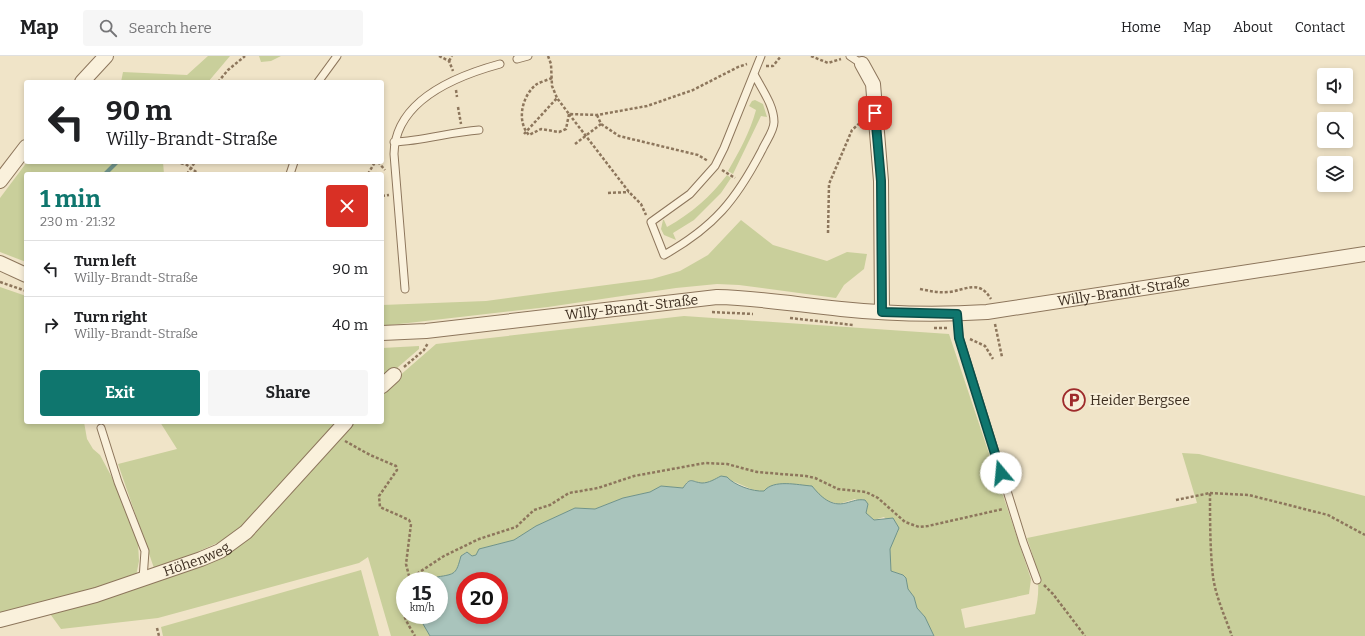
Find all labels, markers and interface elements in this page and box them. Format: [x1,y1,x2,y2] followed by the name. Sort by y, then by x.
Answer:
[83,10,363,46] search box
[20,16,59,39] text: Map
[97,17,119,39] icon: search
[129,19,212,37] text: Search here
[1121,19,1161,36] text: Home
[1183,19,1211,36] text: Map
[1233,19,1273,36] text: About
[1295,19,1345,36] text: Contact
[1317,68,1353,192] map controls
[1317,68,1353,104] button: sound
[106,94,172,127] text: 90 m
[40,96,92,148] icon: left
[858,96,892,130] pin
[864,102,886,124] icon: arrive
[1317,112,1353,148] button: search
[106,128,278,150] text: Willy-Brandt-Straße
[1317,156,1353,192] button: layers
[40,185,101,213] text: 1 min
[326,185,368,227] button: close
[40,214,115,229] text: 230 m · 21:32
[74,252,136,270] text: Turn left
[40,258,62,280] icon: left
[332,260,368,278] text: 90 m
[74,270,198,285] text: Willy-Brandt-Straße
[1056,273,1191,310] street label: Willy-Brandt-Straße
[564,291,699,324] street label: Willy-Brandt-Straße
[74,308,147,326] text: Turn right
[40,314,62,336] icon: right
[332,316,368,334] text: 40 m
[74,326,198,341] text: Willy-Brandt-Straße
[40,370,200,416] button: Exit
[208,370,368,416] button: Share
[1061,387,1087,413] parking icon: Heider Bergsee
[1090,392,1190,409] place label: Heider Bergsee
[980,452,1022,494] position arrow
[161,538,234,580] street label: Höhenweg
[456,572,508,624] speed limit sign: 20
[412,581,432,605] text: 15
[410,602,434,614] text: km/h

